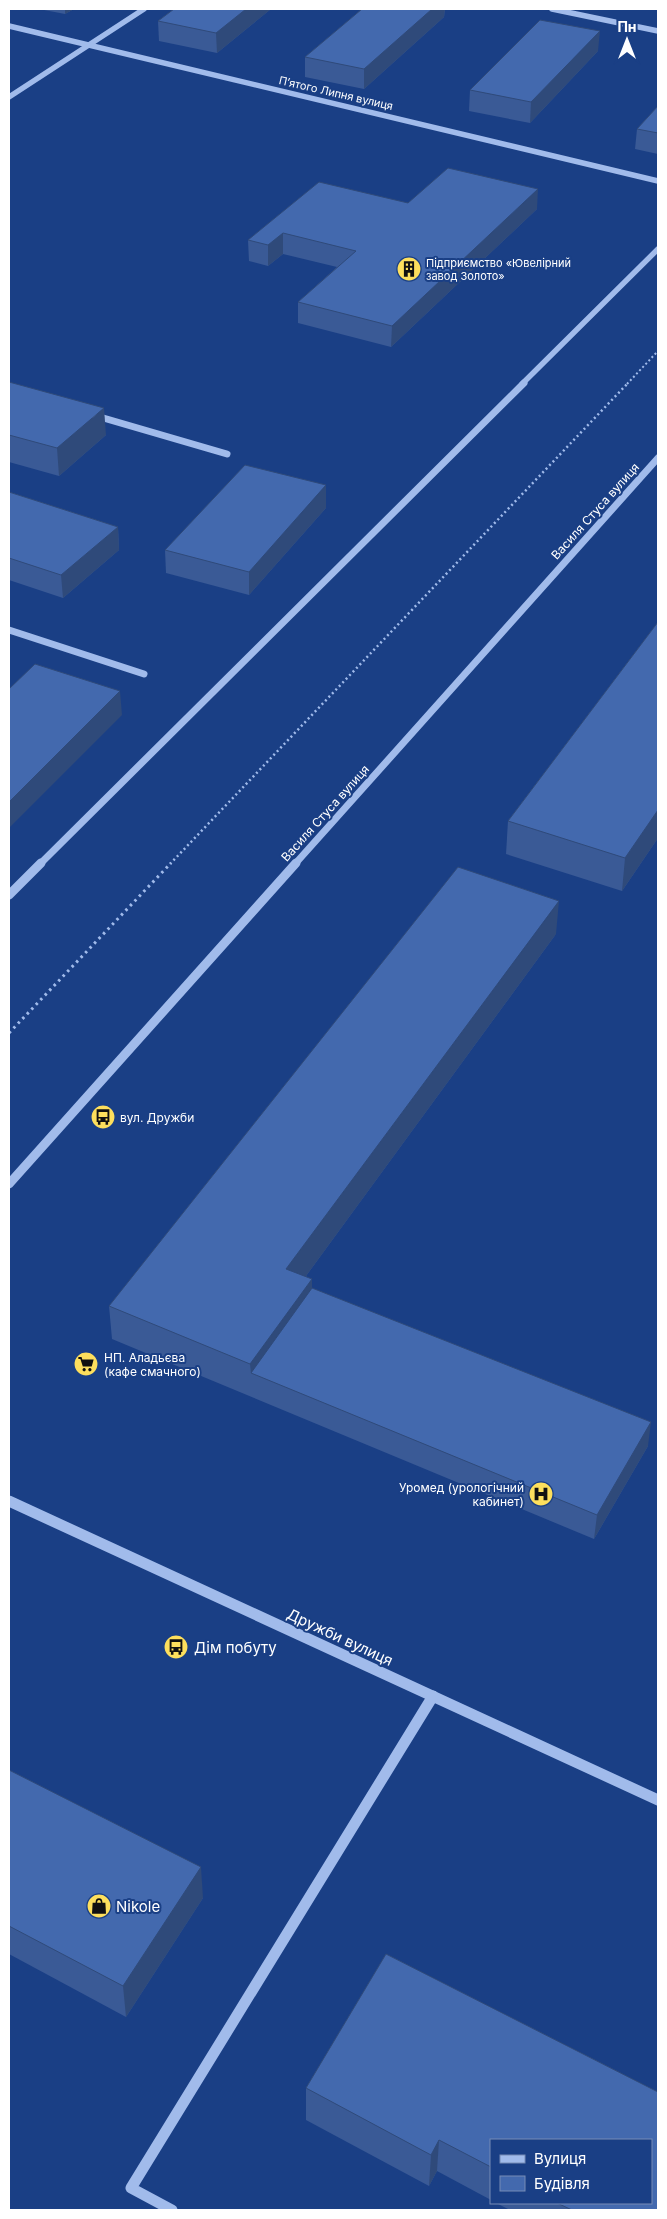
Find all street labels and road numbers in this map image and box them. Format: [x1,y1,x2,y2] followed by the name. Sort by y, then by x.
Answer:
[277,73,395,113] street label: П’ятого Липня вулиця
[548,460,642,562] street label: Василя Стуса вулиця
[278,762,372,864] street label: Василя Стуса вулиця
[284,1604,396,1670] street label: Дружби вулиця

